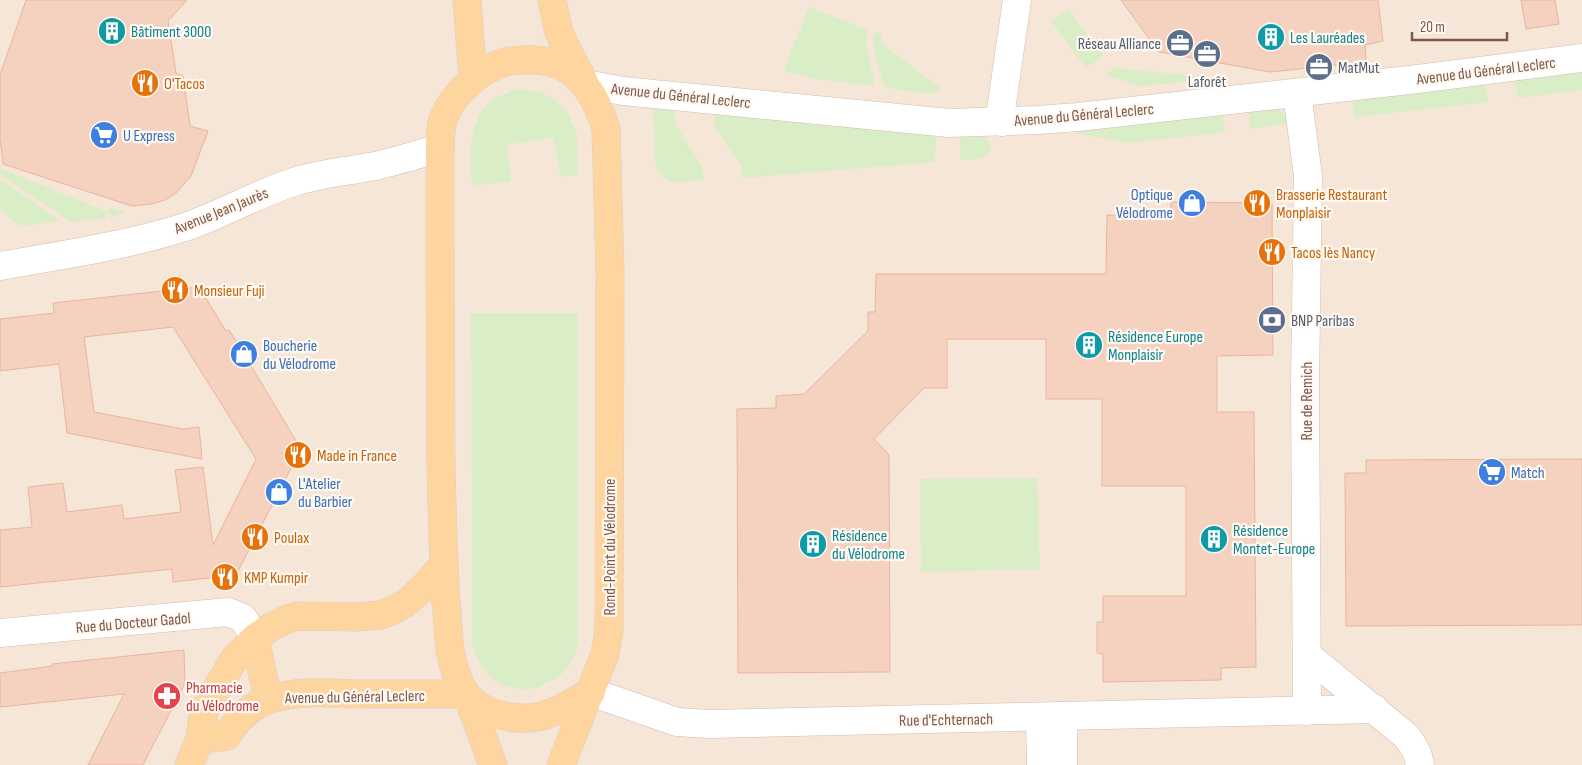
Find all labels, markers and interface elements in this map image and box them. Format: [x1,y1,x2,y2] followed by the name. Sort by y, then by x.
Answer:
[1412,10,1507,42] scale bar
[97,16,127,46] building icon: Bâtiment 3000
[1420,18,1445,37] text: 20 m
[1256,22,1286,52] building icon: Les Lauréades
[131,23,211,42] place label: Bâtiment 3000
[1165,28,1195,58] office icon: Réseau Alliance
[1290,29,1365,48] place label: Les Lauréades
[1078,35,1161,54] place label: Réseau Alliance
[1192,39,1222,69] office icon: Laforêt
[1304,52,1334,82] office icon: MatMut
[1415,54,1557,90] street label: Avenue du Général Leclerc
[1338,59,1380,78] place label: MatMut
[130,68,160,98] restaurant icon: O'Tacos
[1188,73,1226,92] place label: Laforêt
[164,75,205,94] place label: O'Tacos
[609,80,751,113] street label: Avenue du Général Leclerc
[1013,100,1155,131] street label: Avenue du Général Leclerc
[89,120,119,150] supermarket icon: U Express
[123,127,175,146] place label: U Express
[171,184,272,239] street label: Avenue Jean Jaurès
[1116,186,1173,223] place label: Optique Vélodrome
[1276,186,1387,223] place label: Brasserie Restaurant Monplaisir
[1177,188,1207,218] shop icon: Optique Vélodrome
[1242,188,1272,218] restaurant icon: Brasserie Restaurant Monplaisir
[1257,237,1287,267] restaurant icon: Tacos lès Nancy
[1291,244,1375,263] place label: Tacos lès Nancy
[160,275,190,305] restaurant icon: Monsieur Fuji
[194,282,265,301] place label: Monsieur Fuji
[1257,305,1287,335] bank icon: BNP Paribas
[1291,312,1355,331] place label: BNP Paribas
[1108,328,1203,365] place label: Résidence Europe Monplaisir
[1074,330,1104,360] building icon: Résidence Europe Monplaisir
[263,337,336,374] place label: Boucherie du Vélodrome
[229,339,259,369] shop icon: Boucherie du Vélodrome
[1298,362,1317,440] street label: Rue de Remich
[283,440,313,470] restaurant icon: Made in France
[317,447,397,466] place label: Made in France
[1477,457,1507,487] supermarket icon: Match
[1511,464,1545,483] place label: Match
[298,475,353,512] place label: L'Atelier du Barbier
[264,477,294,507] shop icon: L'Atelier du Barbier
[601,478,620,616] street label: Rond-Point du Vélodrome
[240,522,270,552] restaurant icon: Poulax
[1233,522,1315,559] place label: Résidence Montet-Europe
[1199,524,1229,554] building icon: Résidence Montet-Europe
[832,527,905,564] place label: Résidence du Vélodrome
[274,529,309,548] place label: Poulax
[798,529,828,559] building icon: Résidence du Vélodrome
[210,562,240,592] restaurant icon: KMP Kumpir
[244,569,309,588] place label: KMP Kumpir
[75,609,191,638] street label: Rue du Docteur Gadol
[186,679,259,716] place label: Pharmacie du Vélodrome
[152,681,182,711] pharmacy icon: Pharmacie du Vélodrome
[284,687,425,708] street label: Avenue du Général Leclerc
[899,710,993,731] street label: Rue d'Echternach

